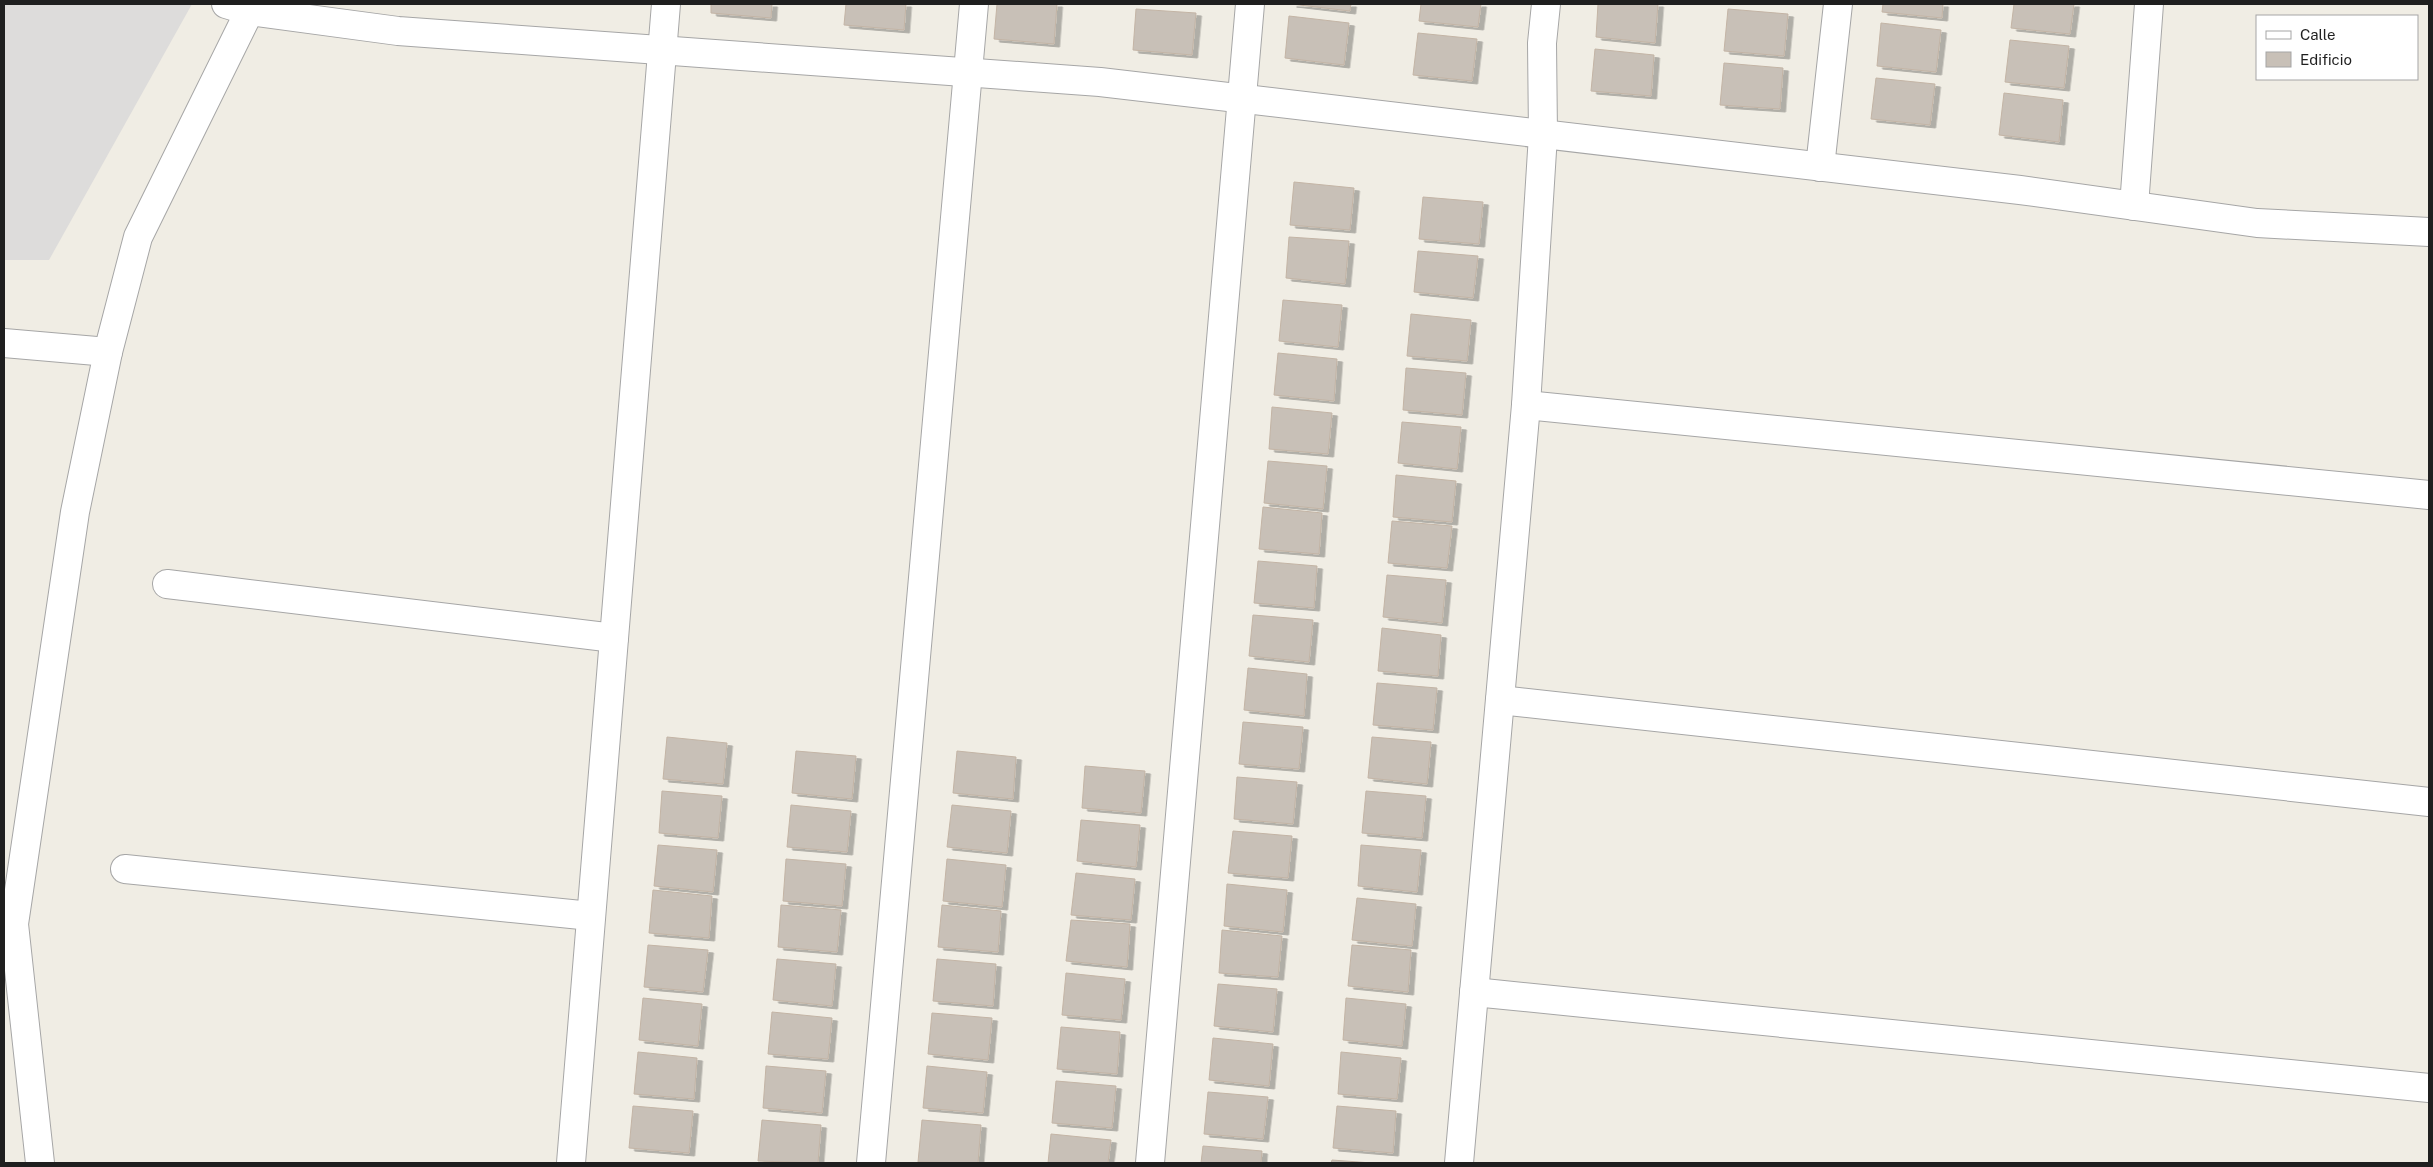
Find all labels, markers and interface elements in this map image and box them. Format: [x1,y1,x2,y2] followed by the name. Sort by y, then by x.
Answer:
[2256,15,2418,80] legend
[2300,26,2336,43] text: Calle
[2300,51,2352,68] text: Edificio

